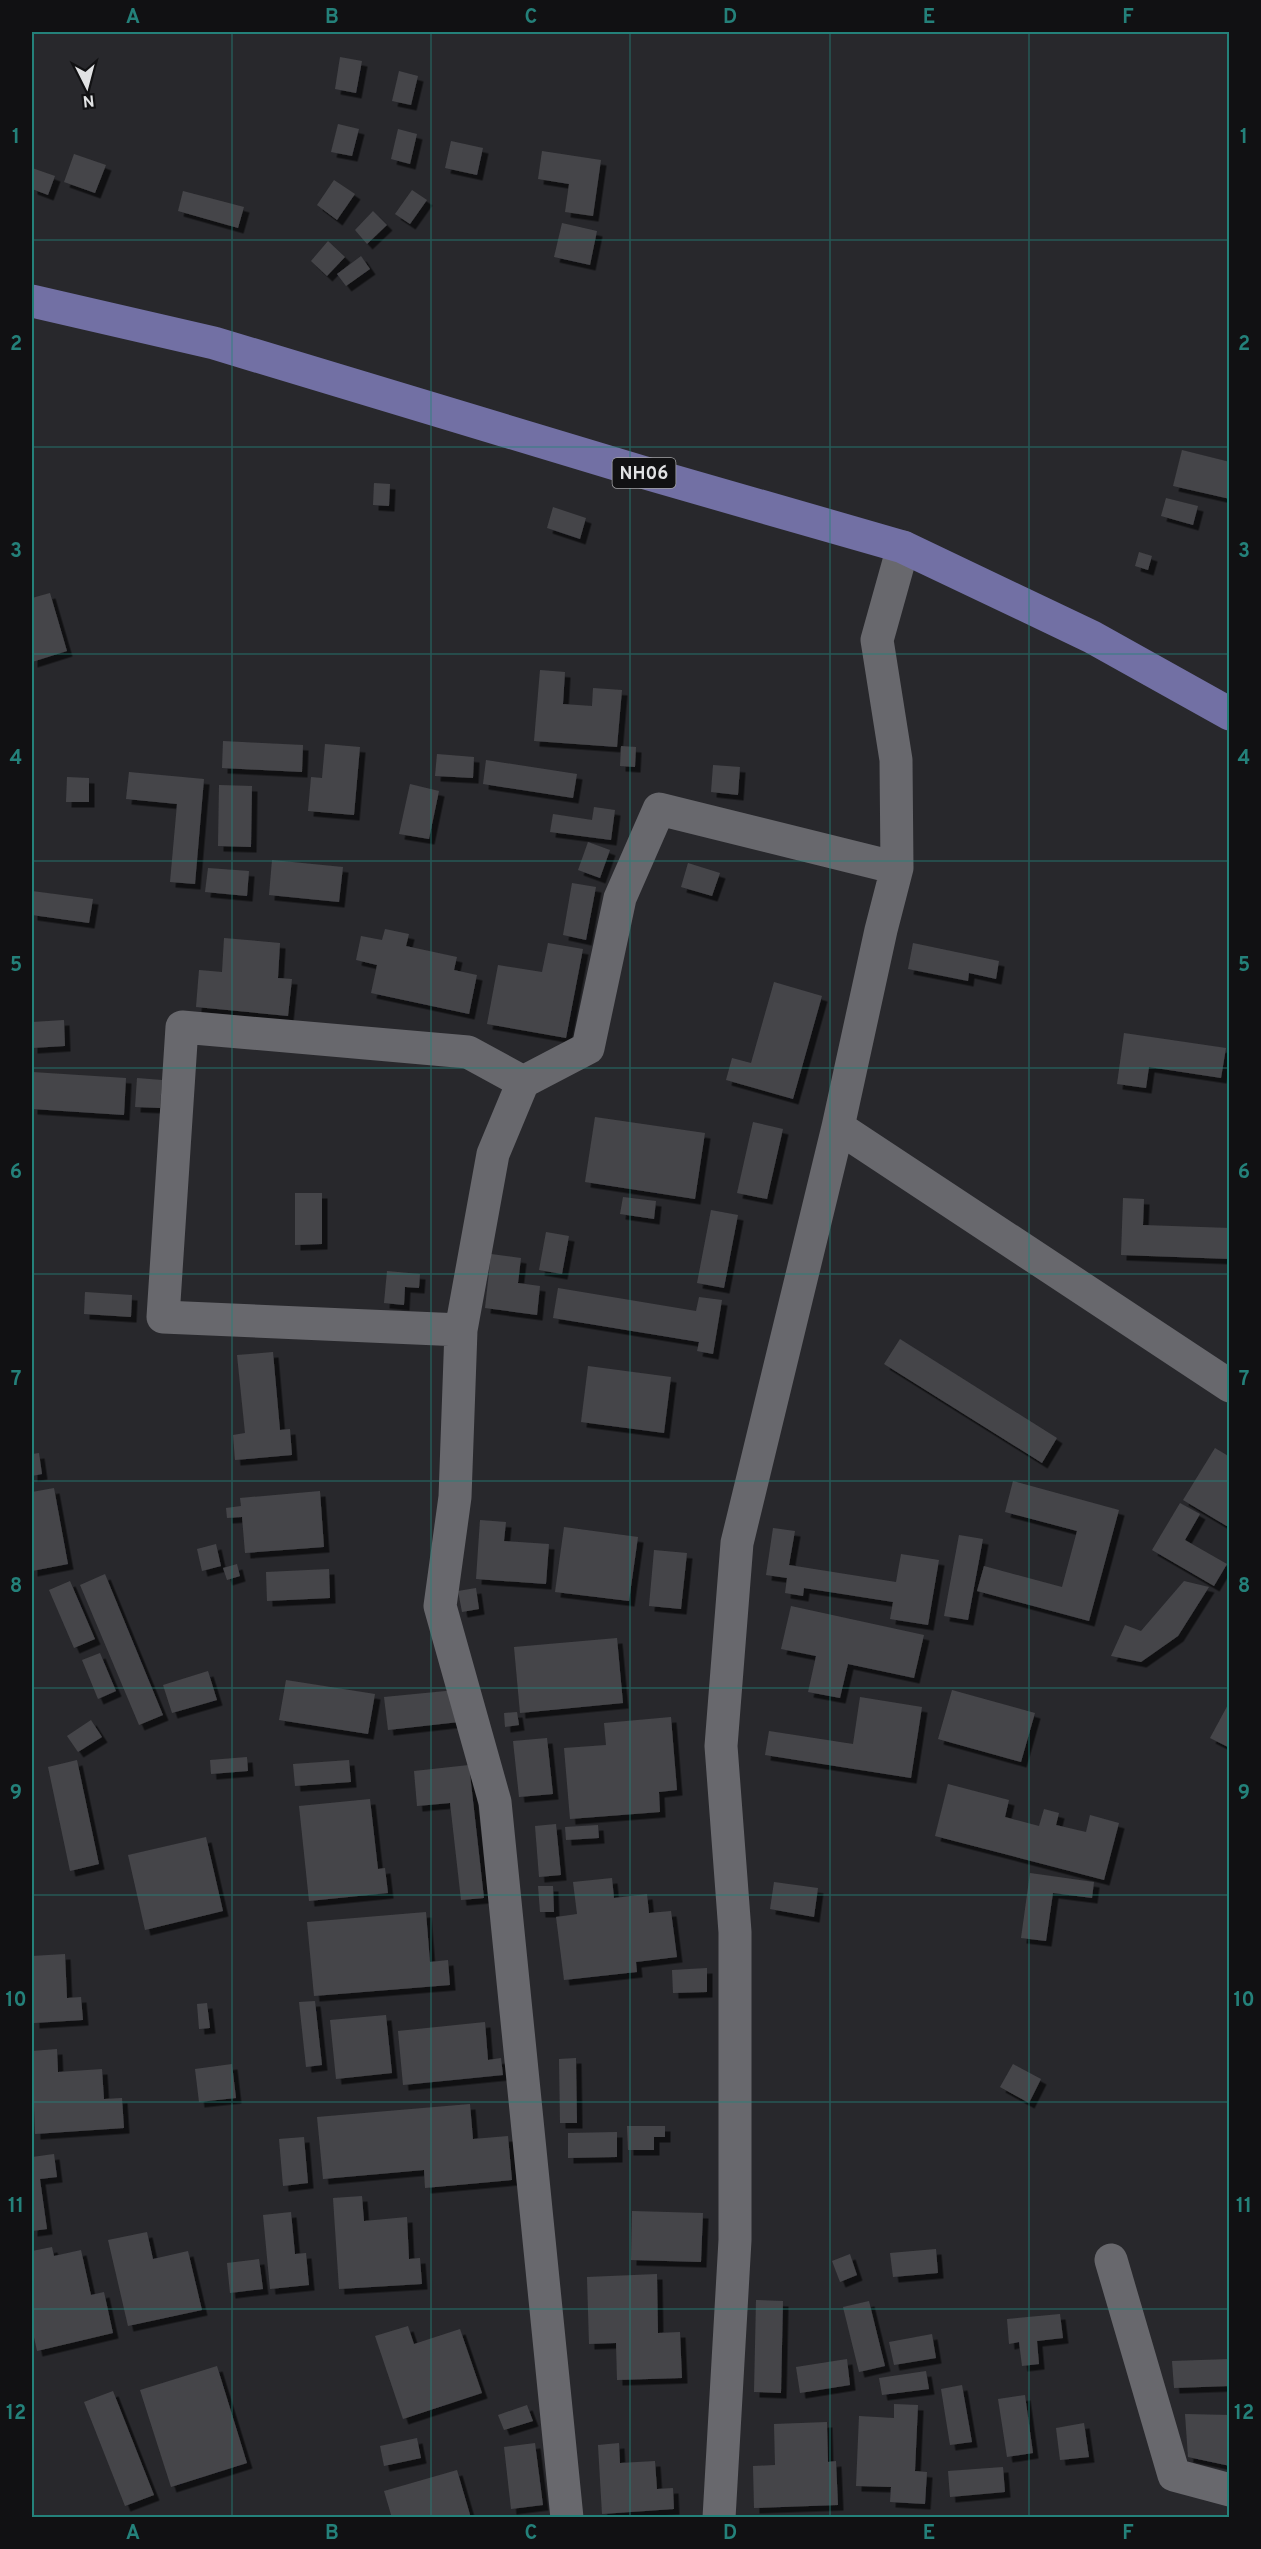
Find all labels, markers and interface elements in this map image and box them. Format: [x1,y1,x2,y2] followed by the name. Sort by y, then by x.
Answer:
[126,5,140,31] text: A
[325,5,339,31] text: B
[525,5,537,31] text: C
[723,5,737,31] text: D
[923,5,935,31] text: E
[1122,5,1134,31] text: F
[57,57,117,117] north arrow
[82,89,95,110] text: N
[12,125,20,151] text: 1
[1240,125,1248,151] text: 1
[10,332,22,358] text: 2
[1238,332,1250,358] text: 2
[612,458,676,488] road number: NH06
[10,539,22,565] text: 3
[1238,539,1250,565] text: 3
[10,746,22,772] text: 4
[1238,746,1250,772] text: 4
[10,953,22,979] text: 5
[1238,953,1250,979] text: 5
[10,1160,22,1186] text: 6
[1238,1160,1250,1186] text: 6
[11,1367,21,1393] text: 7
[1239,1367,1249,1393] text: 7
[10,1574,22,1600] text: 8
[1238,1574,1250,1600] text: 8
[10,1781,22,1807] text: 9
[1238,1781,1250,1807] text: 9
[5,1988,27,2014] text: 10
[1233,1988,1255,2014] text: 10
[8,2194,24,2220] text: 11
[1236,2194,1252,2220] text: 11
[6,2401,26,2427] text: 12
[1234,2401,1254,2427] text: 12
[126,2521,140,2547] text: A
[325,2521,339,2547] text: B
[525,2521,537,2547] text: C
[723,2521,737,2547] text: D
[923,2521,935,2547] text: E
[1122,2521,1134,2547] text: F

